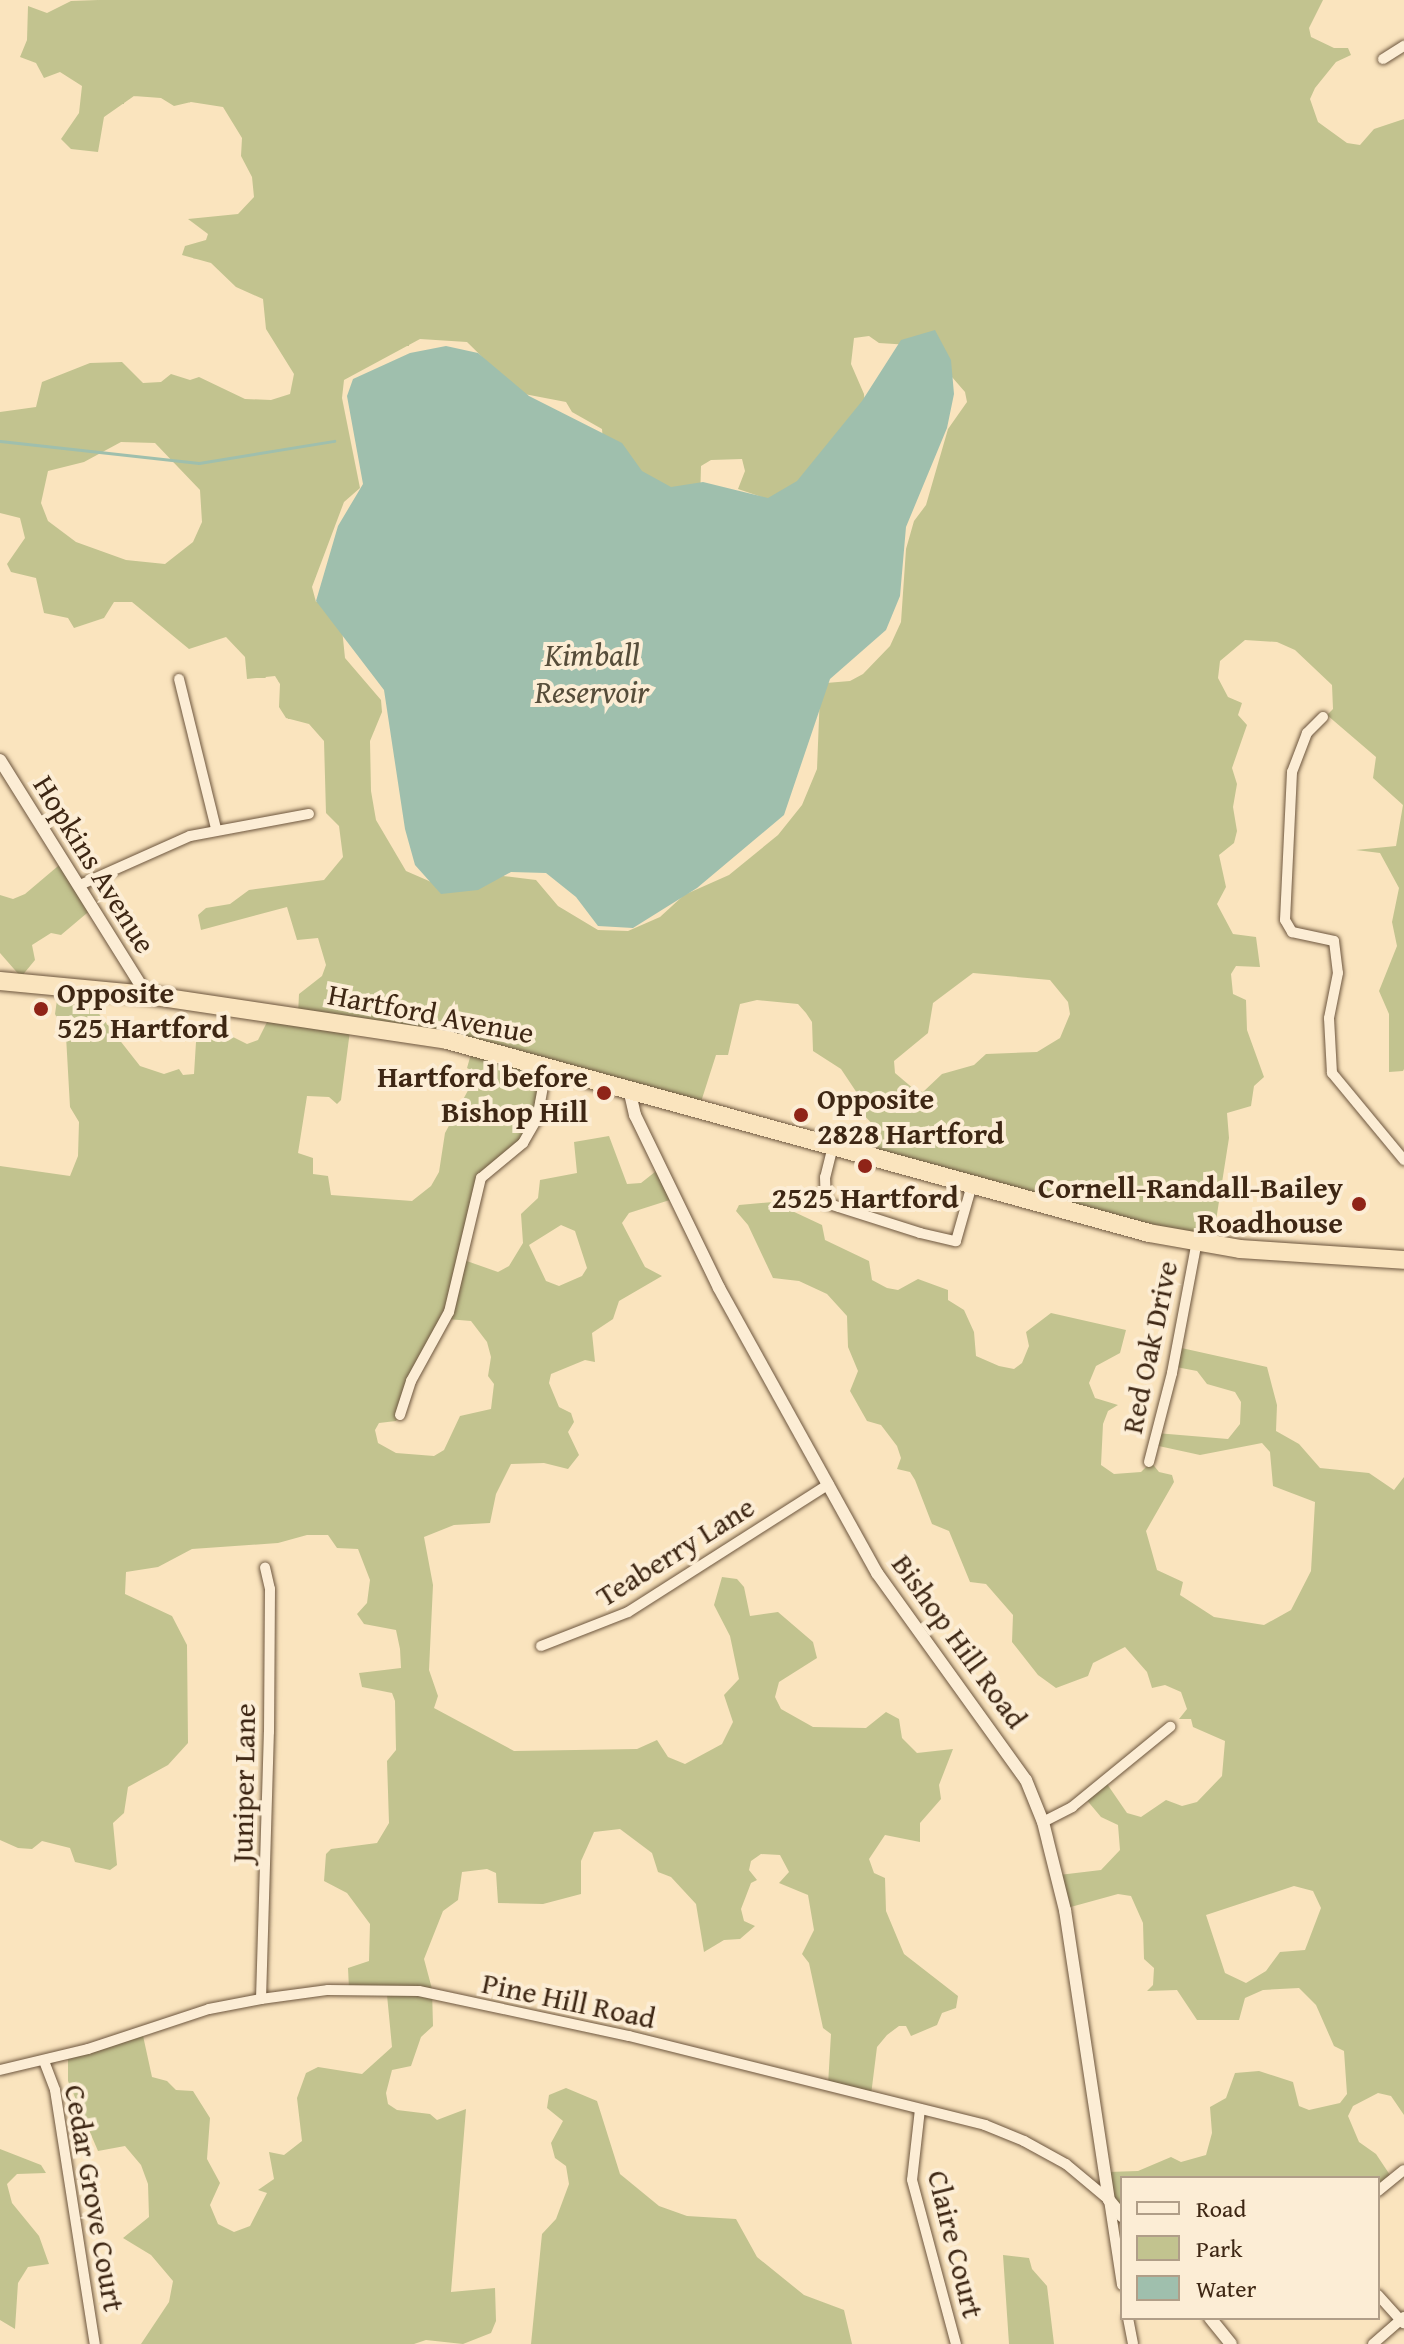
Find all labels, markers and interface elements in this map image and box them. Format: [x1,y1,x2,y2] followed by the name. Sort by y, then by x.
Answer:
[535,637,649,712] water label: Kimball Reservoir
[26,769,164,959] street label: Hopkins Avenue
[57,974,229,1044] place label: Opposite 525 Hartford
[325,975,537,1051] street label: Hartford Avenue
[32,1000,50,1018] marker: Opposite 525 Hartford
[377,1058,588,1128] place label: Hartford before Bishop Hill
[817,1080,1004,1150] place label: Opposite 2828 Hartford
[595,1084,613,1102] marker: Hartford before Bishop Hill
[792,1106,810,1124] marker: Opposite 2828 Hartford
[856,1157,874,1175] marker: 2525 Hartford
[1038,1169,1343,1240] place label: Cornell-Randall-Bailey Roadhouse
[771,1179,959,1215] place label: 2525 Hartford
[1350,1195,1368,1213] marker: Cornell-Randall-Bailey Roadhouse
[1113,1257,1185,1437] street label: Red Oak Drive
[589,1488,761,1614] street label: Teaberry Lane
[885,1547,1035,1735] street label: Bishop Hill Road
[224,1703,262,1863] street label: Juniper Lane
[479,1964,659,2036] street label: Pine Hill Road
[57,2082,133,2314] street label: Cedar Grove Court
[920,2167,992,2321] street label: Claire Court
[1120,2176,1380,2320] legend
[1196,2191,1246,2226] text: Road
[1196,2231,1242,2266] text: Park
[1196,2271,1256,2306] text: Water

